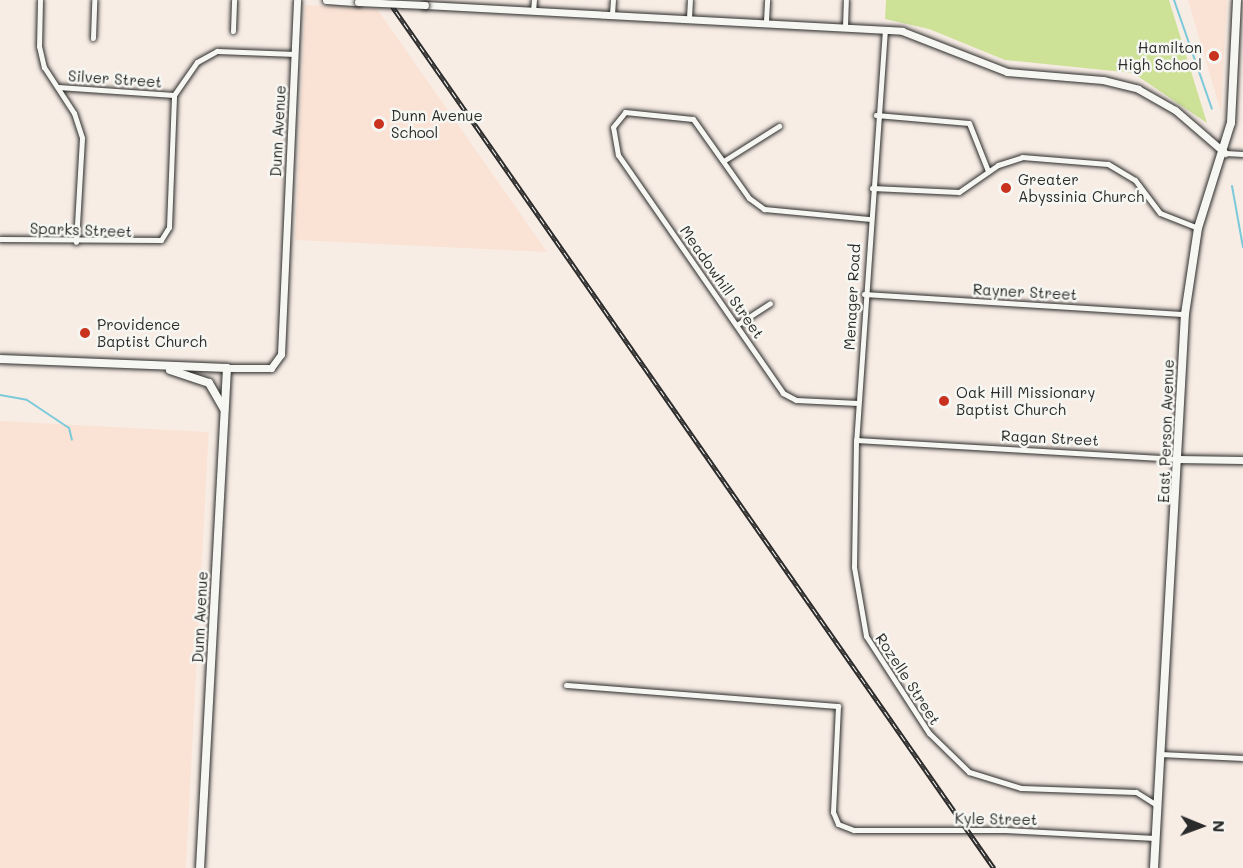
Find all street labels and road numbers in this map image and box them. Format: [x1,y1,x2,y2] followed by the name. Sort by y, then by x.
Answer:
[67,67,163,91] street label: Silver Street
[267,85,289,177] street label: Dunn Avenue
[30,219,132,241] street label: Sparks Street
[676,222,768,342] street label: Meadowhill Street
[840,243,864,351] street label: Menager Road
[972,280,1078,304] street label: Rayner Street
[1154,359,1178,503] street label: East Person Avenue
[1001,426,1099,450] street label: Ragan Street
[189,571,211,663] street label: Dunn Avenue
[872,630,944,728] street label: Rozelle Street
[955,809,1037,829] street label: Kyle Street

